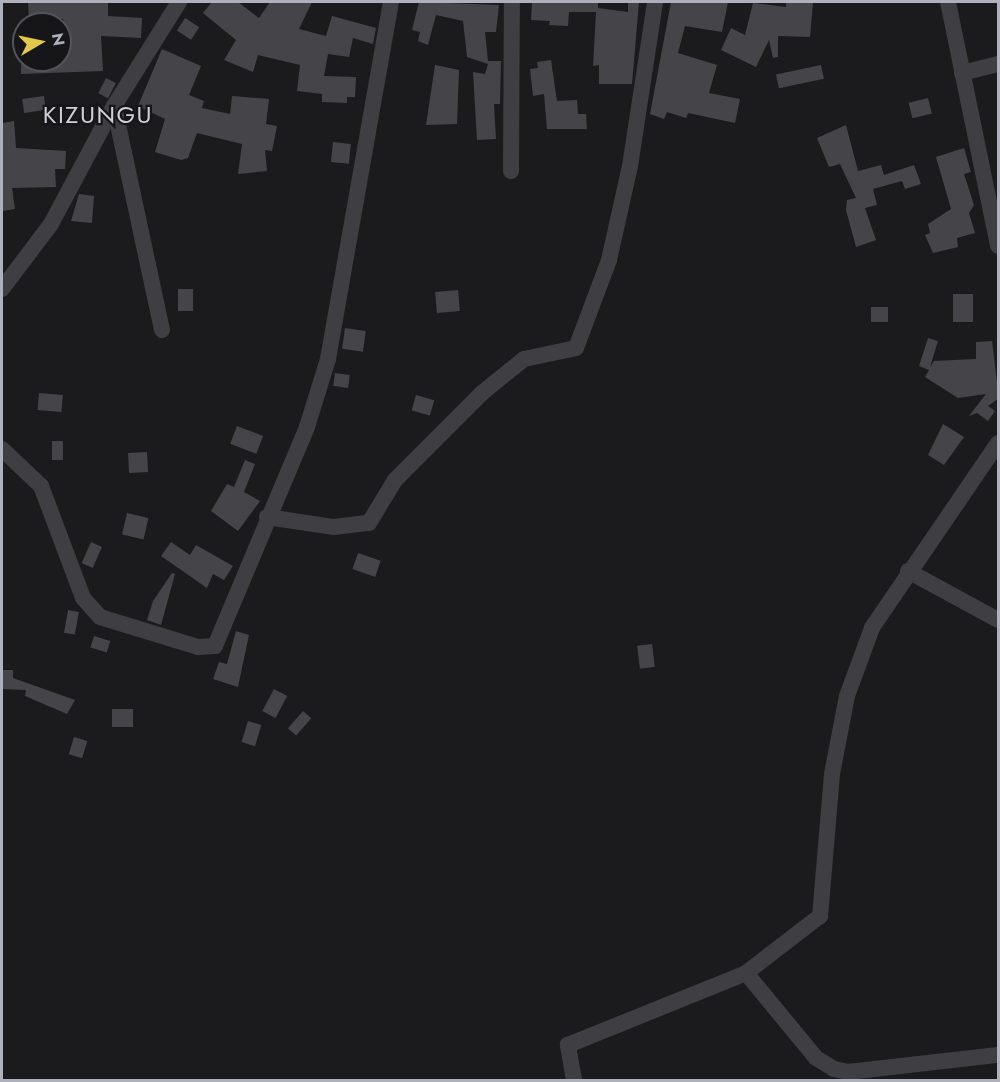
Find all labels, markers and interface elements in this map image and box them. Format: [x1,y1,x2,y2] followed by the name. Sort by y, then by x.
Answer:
[12,12,72,72] north arrow
[46,31,71,47] text: N
[43,101,153,129] district label: KIZUNGU

